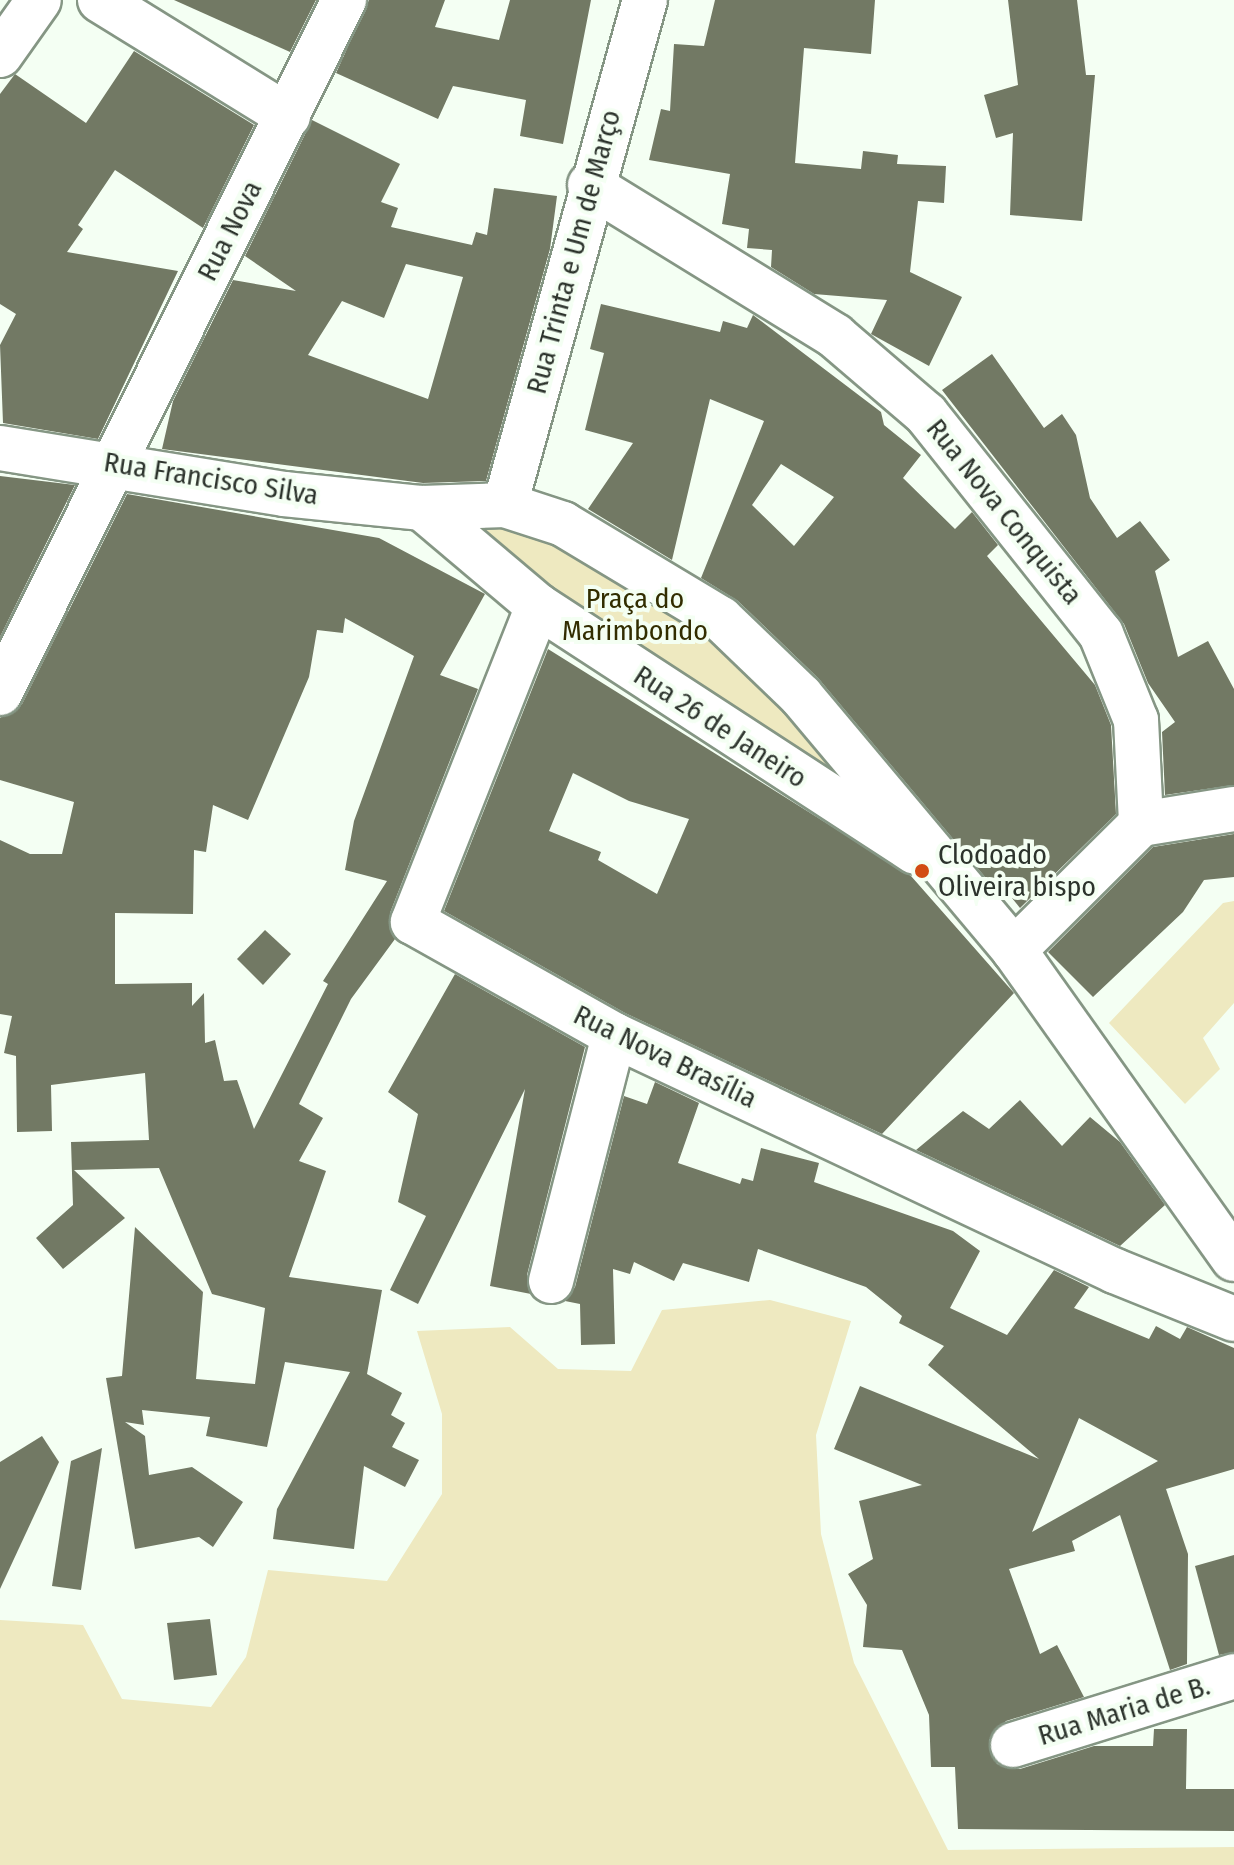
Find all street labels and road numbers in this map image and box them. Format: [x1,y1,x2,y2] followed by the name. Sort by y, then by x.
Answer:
[520,106,628,398] street label: Rua Trinta e Um de Março
[191,175,269,287] street label: Rua Nova
[919,413,1089,611] street label: Rua Nova Conquista
[101,445,321,513] street label: Rua Francisco Silva
[627,659,813,795] street label: Rua 26 de Janeiro
[568,998,762,1116] street label: Rua Nova Brasília
[1034,1669,1214,1753] street label: Rua Maria de B.

